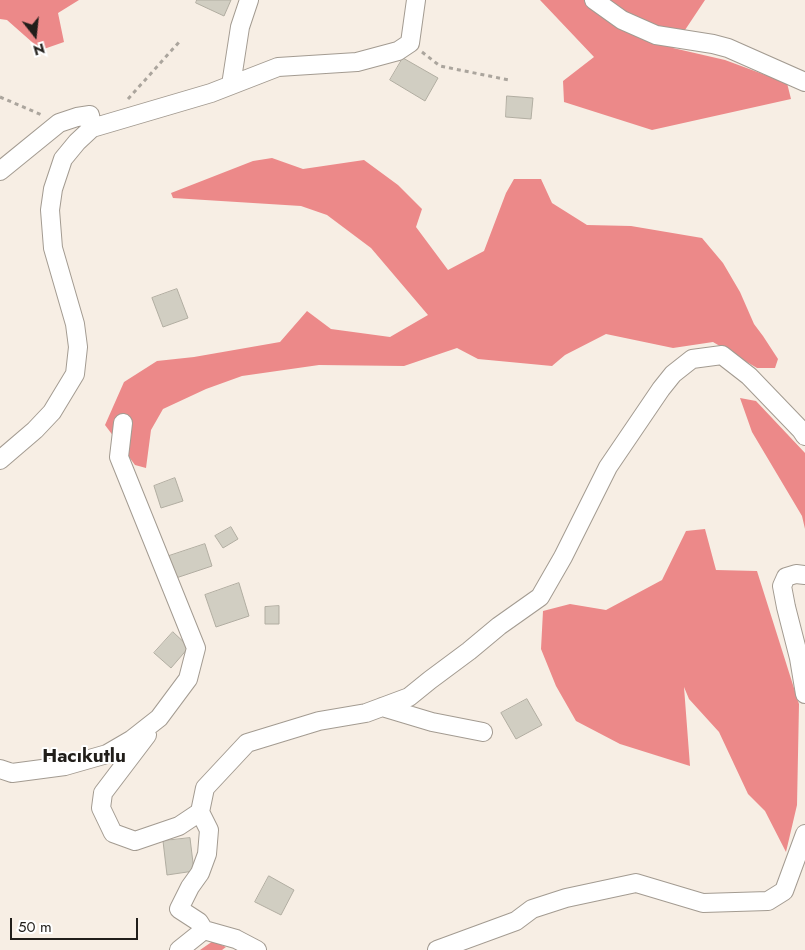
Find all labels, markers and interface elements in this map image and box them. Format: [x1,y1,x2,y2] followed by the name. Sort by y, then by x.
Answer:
[10,10,60,60] north arrow
[31,38,47,61] text: N
[42,746,126,768] district label: Hacıkutlu
[12,908,140,940] scale bar
[18,916,52,938] text: 50 m

